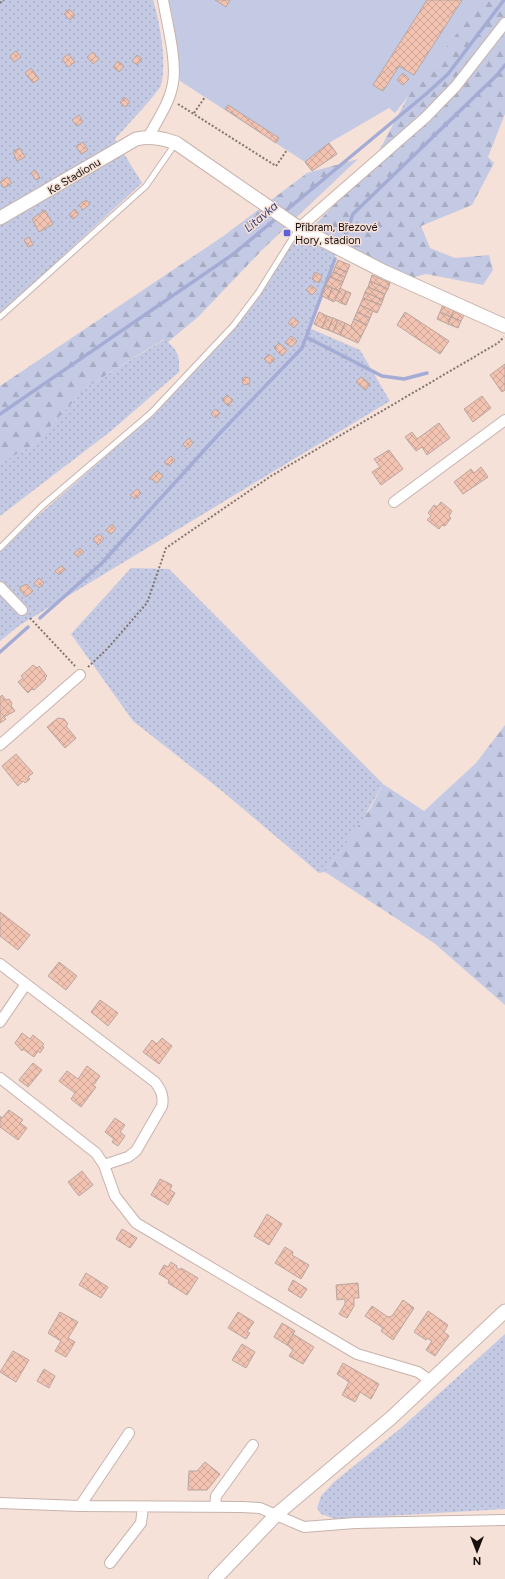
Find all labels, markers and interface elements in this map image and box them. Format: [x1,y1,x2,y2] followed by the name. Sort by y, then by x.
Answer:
[45,156,103,197] street label: Ke Stadionu
[241,199,281,235] water label: Litavka
[295,221,378,247] place label: Příbram, Březové Hory, stadion
[282,228,292,238] marker: Příbram, Březové Hory, stadion
[457,1531,497,1571] north arrow
[473,1554,481,1567] text: N

